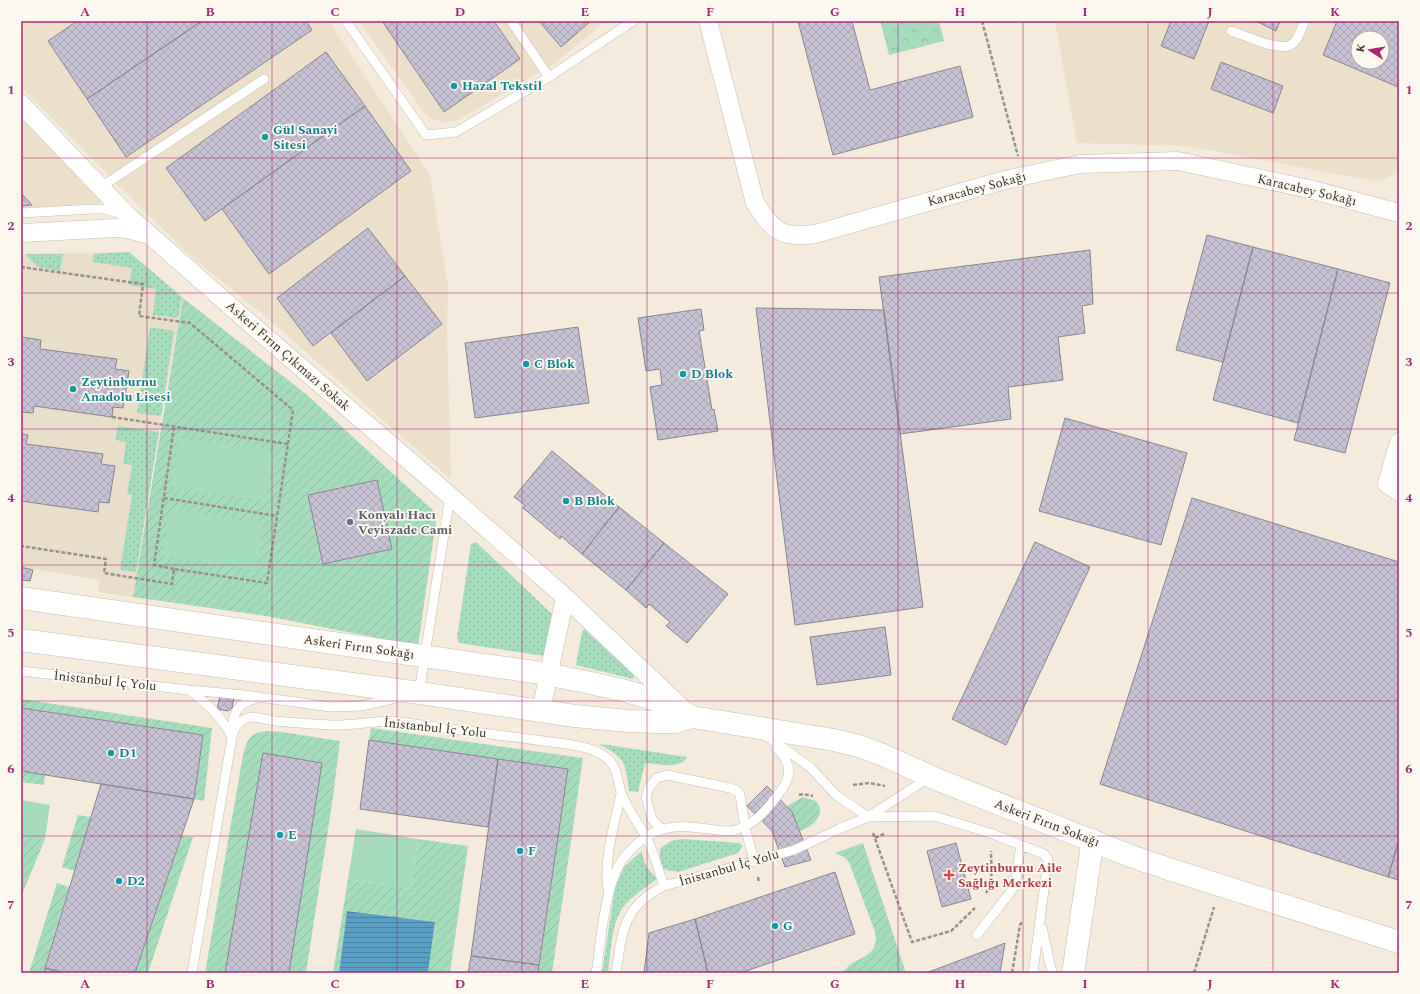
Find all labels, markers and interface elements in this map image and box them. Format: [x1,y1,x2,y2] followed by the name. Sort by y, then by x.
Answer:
[80,2,90,22] text: A
[205,2,215,22] text: B
[330,2,340,22] text: C
[455,2,465,22] text: D
[581,2,590,22] text: E
[706,2,714,22] text: F
[830,2,840,22] text: G
[955,2,966,22] text: H
[1082,2,1088,22] text: I
[1207,2,1213,22] text: J
[1330,2,1340,22] text: K
[1350,30,1390,70] north arrow
[1352,42,1370,54] text: K
[462,76,542,96] place label: Hazal Tekstil
[7,80,15,100] text: 1
[1405,80,1413,100] text: 1
[449,81,459,91] marker: Hazal Tekstil
[273,120,338,155] place label: Gül Sanayi Sitesi
[260,132,270,142] marker: Gül Sanayi Sitesi
[925,166,1029,212] street label: Karacabey Sokağı
[1255,169,1359,211] street label: Karacabey Sokağı
[7,216,15,236] text: 2
[1405,216,1413,236] text: 2
[221,296,355,416] street label: Askeri Fırın Çıkmazı Sokak
[7,352,15,372] text: 3
[1405,352,1413,372] text: 3
[534,354,575,374] place label: C Blok
[521,359,531,369] marker: C Blok
[691,364,733,384] place label: D Blok
[678,369,688,379] marker: D Blok
[81,372,171,407] place label: Zeytinburnu Anadolu Lisesi
[68,384,78,394] marker: Zeytinburnu Anadolu Lisesi
[7,488,15,508] text: 4
[1405,488,1413,508] text: 4
[574,491,615,511] place label: B Blok
[561,496,571,506] marker: B Blok
[358,505,452,540] place label: Konyalı Hacı Veyiszade Cami
[345,517,355,527] marker: Konyalı Hacı Veyiszade Cami
[7,623,15,643] text: 5
[1405,623,1413,643] text: 5
[302,629,416,665] street label: Askeri Fırın Sokağı
[53,666,157,696] street label: İnistanbul İç Yolu
[383,713,487,743] street label: İnistanbul İç Yolu
[119,743,137,763] place label: D1
[106,748,116,758] marker: D1
[7,759,15,779] text: 6
[1405,759,1413,779] text: 6
[991,794,1103,852] street label: Askeri Fırın Sokağı
[288,825,297,845] place label: E
[275,830,285,840] marker: E
[528,841,536,861] place label: F
[677,844,781,892] street label: İnistanbul İç Yolu
[515,846,525,856] marker: F
[958,858,1062,893] place label: Zeytinburnu Aile Sağlığı Merkezi
[943,869,955,881] marker: Zeytinburnu Aile Sağlığı Merkezi
[127,871,145,891] place label: D2
[114,876,124,886] marker: D2
[7,895,15,915] text: 7
[1405,895,1413,915] text: 7
[783,916,793,936] place label: G
[770,921,780,931] marker: G
[80,974,90,994] text: A
[205,974,215,994] text: B
[330,974,340,994] text: C
[455,974,465,994] text: D
[581,974,590,994] text: E
[706,974,714,994] text: F
[830,974,840,994] text: G
[955,974,966,994] text: H
[1082,974,1088,994] text: I
[1207,974,1213,994] text: J
[1330,974,1340,994] text: K

